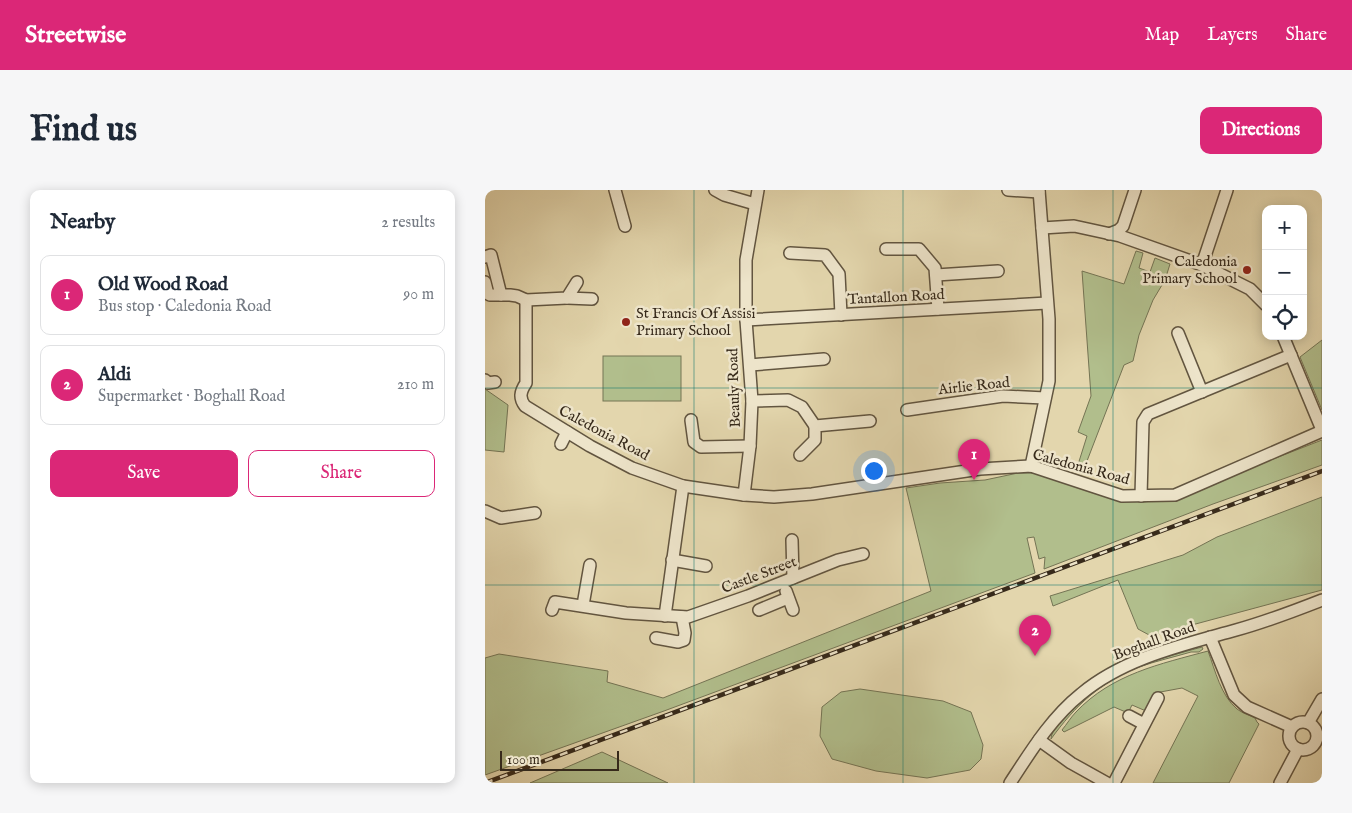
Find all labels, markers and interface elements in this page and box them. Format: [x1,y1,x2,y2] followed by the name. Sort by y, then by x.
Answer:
[25,20,126,51] text: Streetwise
[1145,24,1179,47] text: Map
[1207,24,1258,47] text: Layers
[1286,24,1327,47] text: Share
[1200,107,1322,154] button: Directions
[30,108,137,153] text: Find us
[1262,205,1307,340] map controls
[1262,205,1307,250] button: +
[50,209,115,236] text: Nearby
[381,213,435,233] text: 2 results
[1262,250,1307,295] button: −
[1142,252,1238,288] place label: Caledonia Primary School
[1241,264,1253,276] marker: Caledonia Primary School
[98,273,228,297] text: Old Wood Road
[64,285,70,305] text: 1
[403,285,434,305] text: 90 m
[847,285,946,309] street label: Tantallon Road
[1262,295,1307,340] button: locate
[98,297,271,317] text: Bus stop · Caledonia Road
[636,304,756,340] place label: St Francis Of Assisi Primary School
[620,316,632,328] marker: St Francis Of Assisi Primary School
[723,347,745,428] street label: Beauly Road
[98,363,131,387] text: Aldi
[936,373,1012,399] street label: Airlie Road
[63,375,71,395] text: 2
[397,375,434,395] text: 210 m
[98,387,285,407] text: Supermarket · Boghall Road
[555,401,653,465] street label: Caledonia Road
[958,439,990,480] pin: 1
[1030,445,1133,489] street label: Caledonia Road
[50,450,238,497] button: Save
[248,450,435,497] button: Share
[861,458,887,484] your location
[719,552,799,598] street label: Castle Street
[1019,615,1051,656] pin: 2
[1110,617,1199,665] street label: Boghall Road
[500,748,619,771] scale bar
[507,751,540,769] text: 100 m

